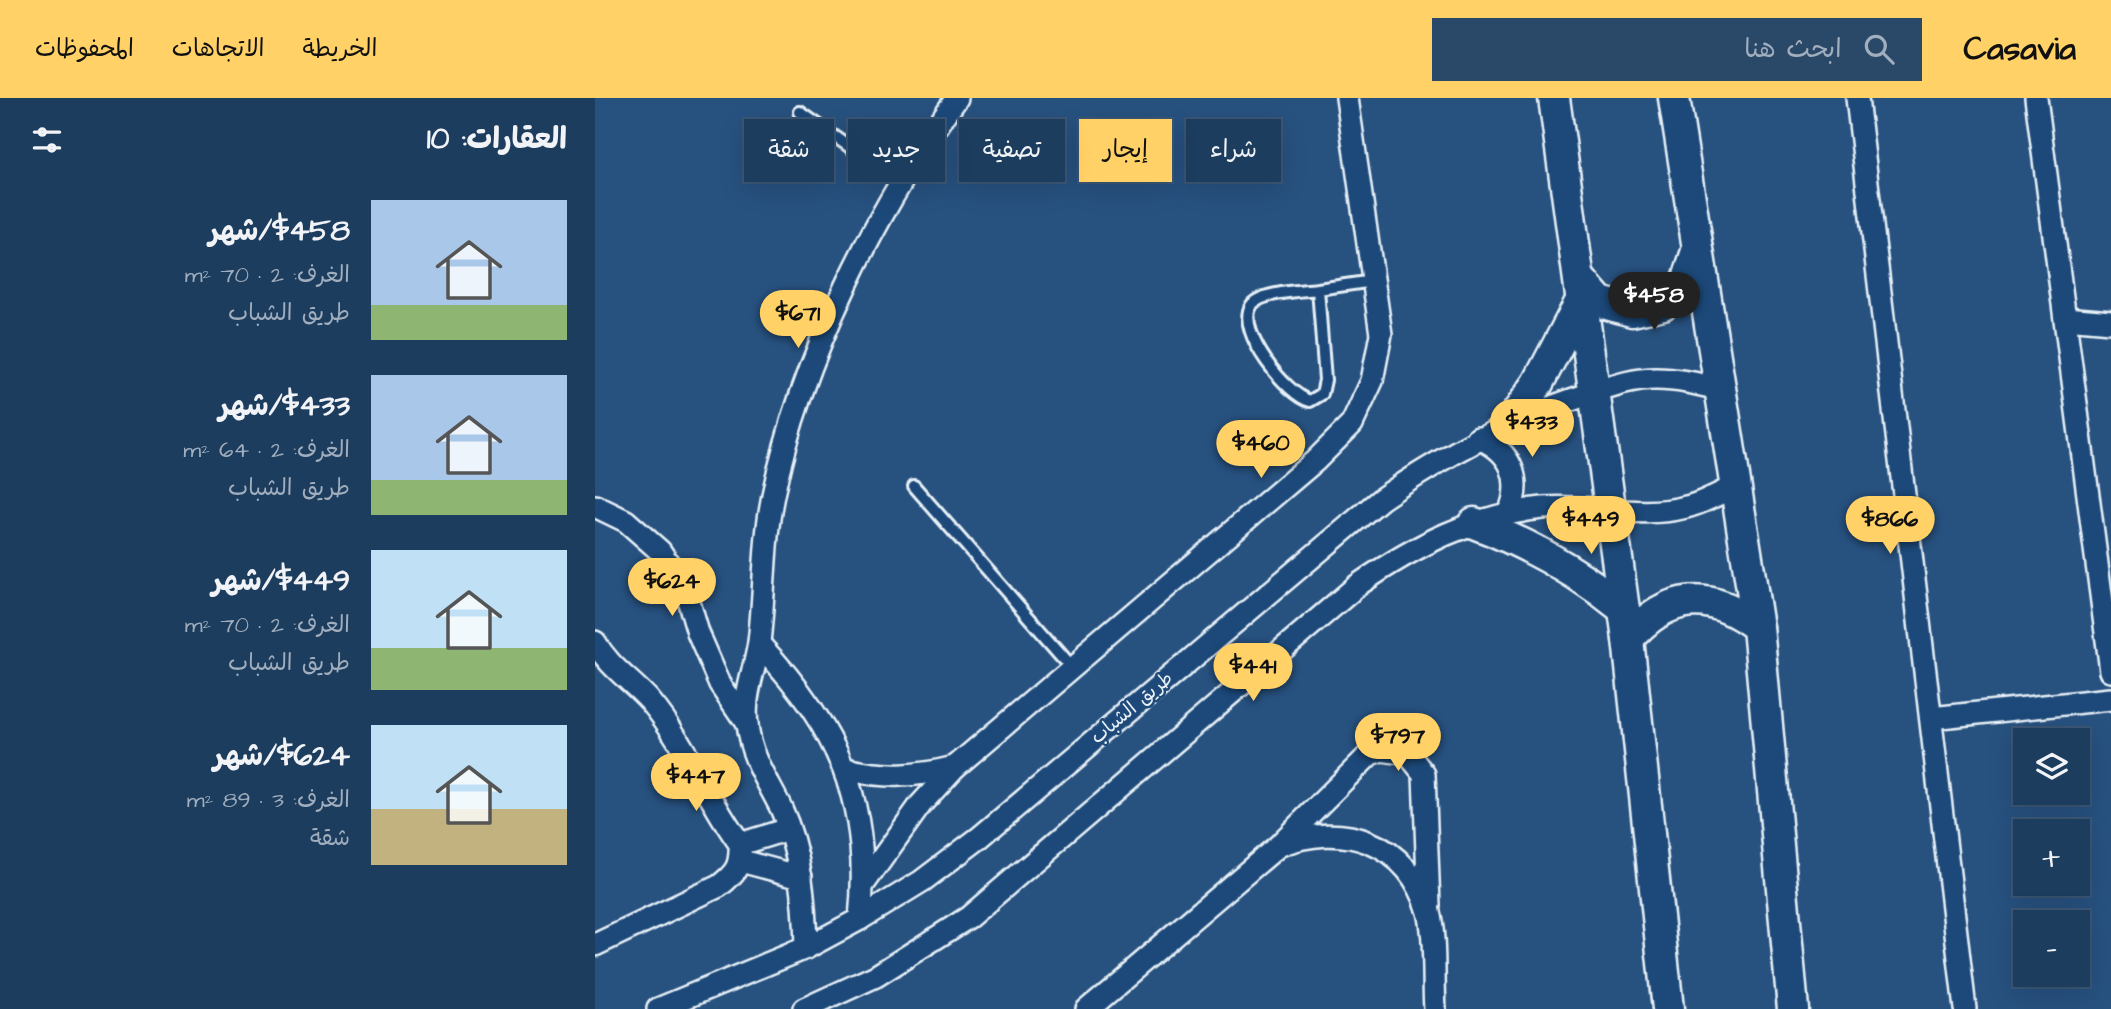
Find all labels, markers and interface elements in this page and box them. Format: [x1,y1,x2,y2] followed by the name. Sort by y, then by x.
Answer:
[1432,18,1922,81] search box
[1964,26,2076,72] text: Casavia
[1860,30,1898,68] icon: search
[1744,31,1842,67] text: ابحث هنا
[35,32,134,66] text: المحفوظات
[172,32,265,66] text: الاتجاهات
[303,32,377,66] text: الخريطة
[427,118,567,160] text: العقارات: 10
[744,119,834,182] chip: شقة
[848,119,945,182] chip: جديد
[959,119,1065,182] chip: تصفية
[1079,119,1172,182] chip: إيجار
[1186,119,1281,182] chip: شراء
[28,121,66,159] icon: filters
[209,210,350,252] text: $458/شهر
[427,228,511,312] icon: home
[185,259,350,291] text: الغرف: 2 · 70 m²
[1613,272,1695,332] pin: $458
[1624,279,1684,311] text: $458
[757,290,839,350] pin: $671
[228,297,350,329] text: طريق الشباب
[776,297,820,329] text: $671
[219,385,350,427] text: $433/شهر
[1491,400,1573,459] pin: $433
[427,403,511,487] icon: home
[1506,406,1558,438] text: $433
[1220,420,1302,480] pin: $460
[1232,427,1290,459] text: $460
[183,434,350,466] text: الغرف: 2 · 64 m²
[228,472,350,504] text: طريق الشباب
[1550,496,1632,556] pin: $449
[1849,496,1931,556] pin: $866
[1562,503,1620,535] text: $449
[1862,503,1918,535] text: $866
[631,559,713,618] pin: $624
[212,560,350,602] text: $449/شهر
[644,565,700,597] text: $624
[427,578,511,662] icon: home
[185,609,350,641] text: الغرف: 2 · 70 m²
[1212,644,1294,703] pin: $441
[228,647,350,679] text: طريق الشباب
[1229,650,1277,682] text: $441
[1085,665,1179,751] street label: طريق الشباب
[1357,714,1439,773] pin: $797
[1371,720,1425,752] text: $797
[2013,728,2090,987] map controls
[2013,728,2090,805] button: layers
[213,735,350,777] text: $624/شهر
[427,753,511,837] icon: home
[655,754,737,813] pin: $447
[667,760,725,792] text: $447
[187,784,350,816] text: الغرف: 3 · 89 m²
[2013,819,2090,896] button: +
[310,822,350,854] text: شقة
[2013,910,2090,987] button: −

